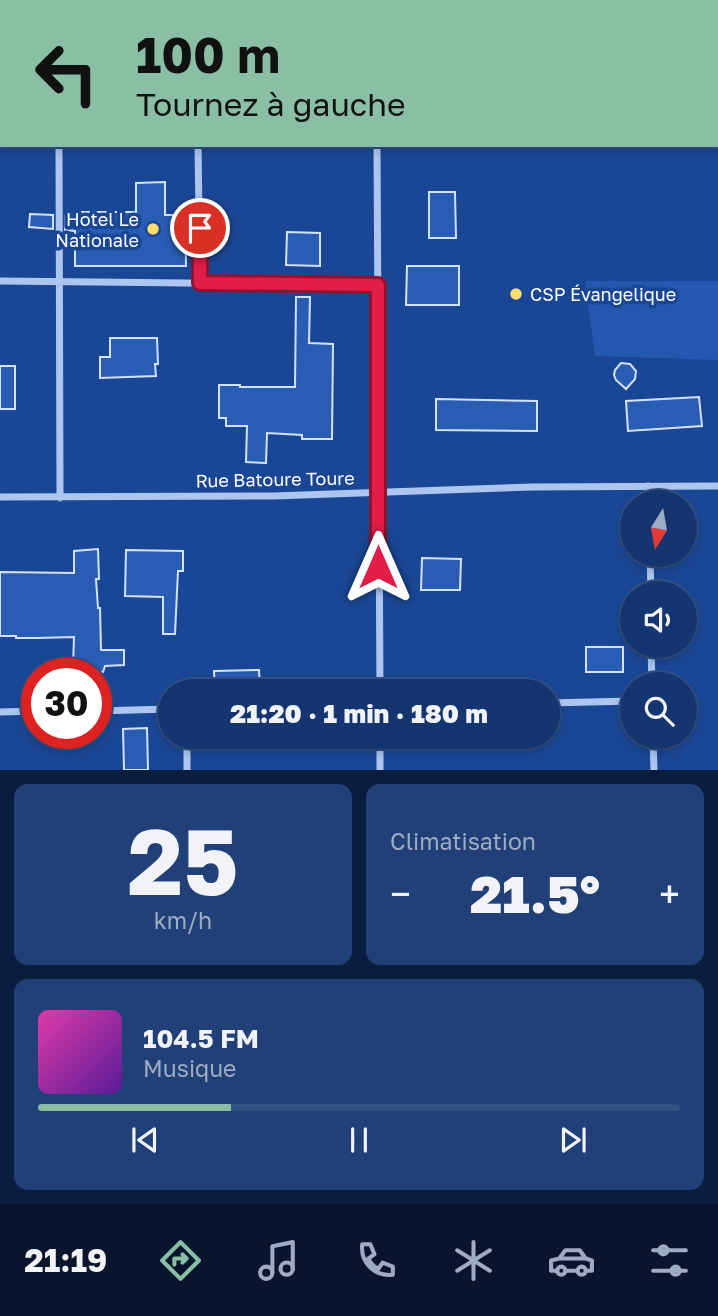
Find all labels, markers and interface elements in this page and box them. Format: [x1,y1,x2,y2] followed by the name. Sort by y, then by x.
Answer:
[136,25,280,84] text: 100 m
[21,28,112,119] icon: left
[136,85,405,123] text: Tournez à gauche
[170,198,230,258] pin
[55,208,139,251] place label: Hotel Le Nationale
[181,209,219,247] icon: arrive
[145,221,161,237] marker: Hotel Le Nationale
[530,283,676,305] place label: CSP Évangelique
[508,286,524,302] marker: CSP Évangelique
[195,467,355,491] street label: Rue Batoure Toure
[620,490,696,567] north arrow
[620,490,697,749] map controls
[341,530,415,604] position arrow
[620,581,697,658] button: sound
[21,658,112,749] speed limit sign: 30
[620,672,697,749] button: search
[230,698,488,729] text: 21:20 · 1 min · 180 m
[127,806,239,915] text: 25
[390,827,536,855] text: Climatisation
[470,862,600,924] text: 21.5°
[390,871,411,916] text: −
[659,871,680,916] text: +
[154,906,212,934] text: km/h
[143,1023,259,1054] text: 104.5 FM
[143,1054,236,1082] text: Musique
[126,1121,164,1159] icon: previous
[340,1121,378,1159] icon: pause
[554,1121,592,1159] icon: next
[156,1236,205,1285] icon: directions
[254,1236,303,1285] icon: music
[352,1236,401,1285] icon: phone
[449,1236,498,1285] icon: climate
[547,1236,596,1285] icon: car
[645,1236,694,1285] icon: filters
[24,1241,107,1279] text: 21:19

